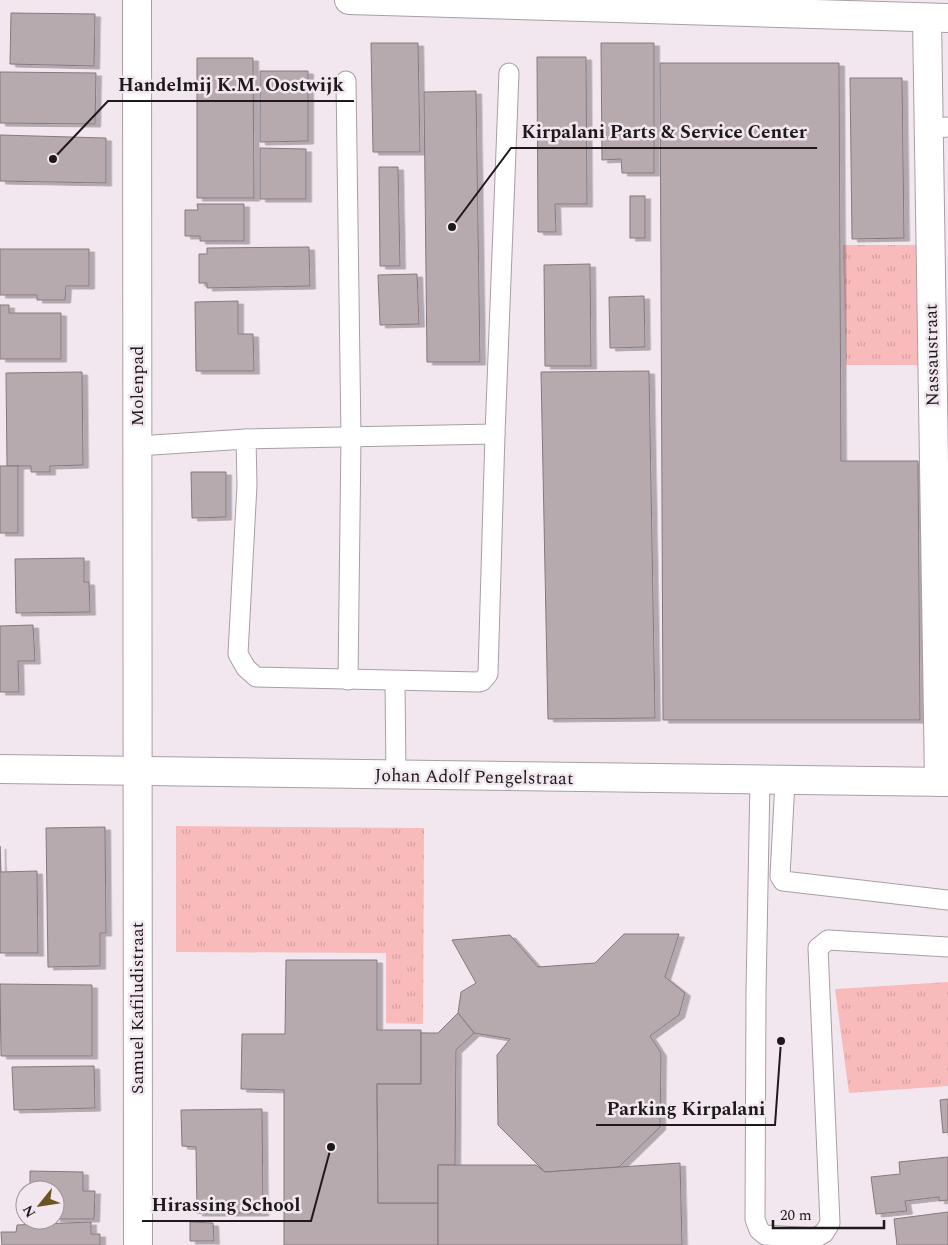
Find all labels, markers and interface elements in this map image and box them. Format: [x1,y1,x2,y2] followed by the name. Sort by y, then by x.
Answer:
[108,67,354,101] callout: Handelmij K.M. Oostwijk
[118,71,344,100] text: Handelmij K.M. Oostwijk
[511,114,817,148] callout: Kirpalani Parts & Service Center
[521,118,808,147] text: Kirpalani Parts & Service Center
[918,303,946,407] street label: Nassaustraat
[124,346,151,426] street label: Molenpad
[374,762,574,792] street label: Johan Adolf Pengelstraat
[124,922,151,1094] street label: Samuel Kafiludistraat
[596,1091,775,1125] callout: Parking Kirpalani
[607,1095,765,1124] text: Parking Kirpalani
[15,1180,65,1230] north arrow
[142,1187,311,1221] callout: Hirassing School
[152,1191,300,1220] text: Hirassing School
[773,1198,884,1230] scale bar
[17,1201,41,1221] text: N
[780,1204,812,1227] text: 20 m

